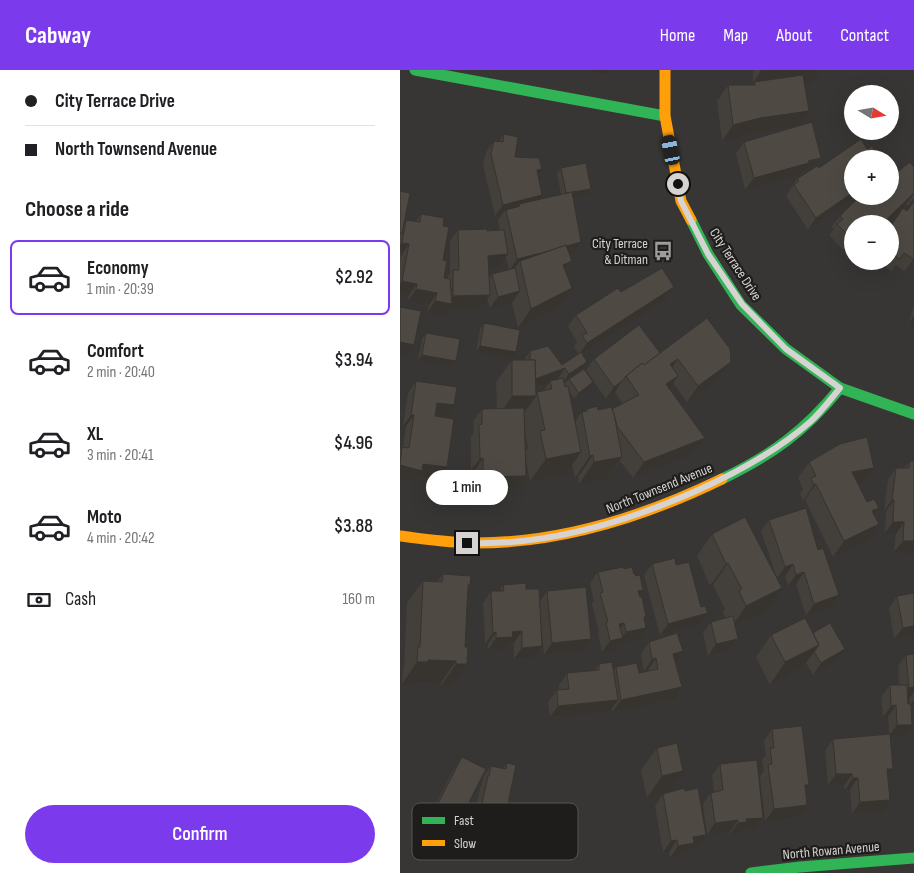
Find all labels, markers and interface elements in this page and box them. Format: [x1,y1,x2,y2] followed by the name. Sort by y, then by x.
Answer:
[25,21,91,50] text: Cabway
[660,25,695,46] text: Home
[723,25,748,46] text: Map
[776,25,812,46] text: About
[840,25,889,46] text: Contact
[844,85,899,140] north arrow
[844,85,899,270] map controls
[55,90,175,113] text: City Terrace Drive
[660,134,681,166] car
[55,138,217,161] text: North Townsend Avenue
[844,150,899,205] button: +
[667,173,689,195] route start
[25,196,129,223] text: Choose a ride
[844,215,899,270] button: −
[706,225,765,304] street label: City Terrace Drive
[592,235,648,268] place label: City Terrace & Ditman
[652,240,674,262] bus stop icon: City Terrace & Ditman
[27,255,72,300] icon: car
[87,257,149,280] text: Economy
[335,266,373,289] text: $2.92
[87,280,154,299] text: 1 min · 20:39
[27,338,72,383] icon: car
[87,340,144,363] text: Comfort
[334,349,373,372] text: $3.94
[87,363,155,382] text: 2 min · 20:40
[27,421,72,466] icon: car
[87,423,103,446] text: XL
[334,432,373,455] text: $4.96
[87,446,154,465] text: 3 min · 20:41
[604,459,715,517] street label: North Townsend Avenue
[426,470,508,506] callout: 1 min
[452,478,482,497] text: 1 min
[27,504,72,549] icon: car
[87,506,122,529] text: Moto
[334,515,373,538] text: $3.88
[87,529,155,548] text: 4 min · 20:42
[456,532,478,554] route end
[25,586,53,614] icon: cash
[65,588,96,611] text: Cash
[342,590,375,609] text: 160 m
[412,803,578,860] legend
[25,805,375,863] button: Confirm
[454,812,474,829] text: Fast
[454,835,476,852] text: Slow
[782,838,880,863] street label: North Rowan Avenue

